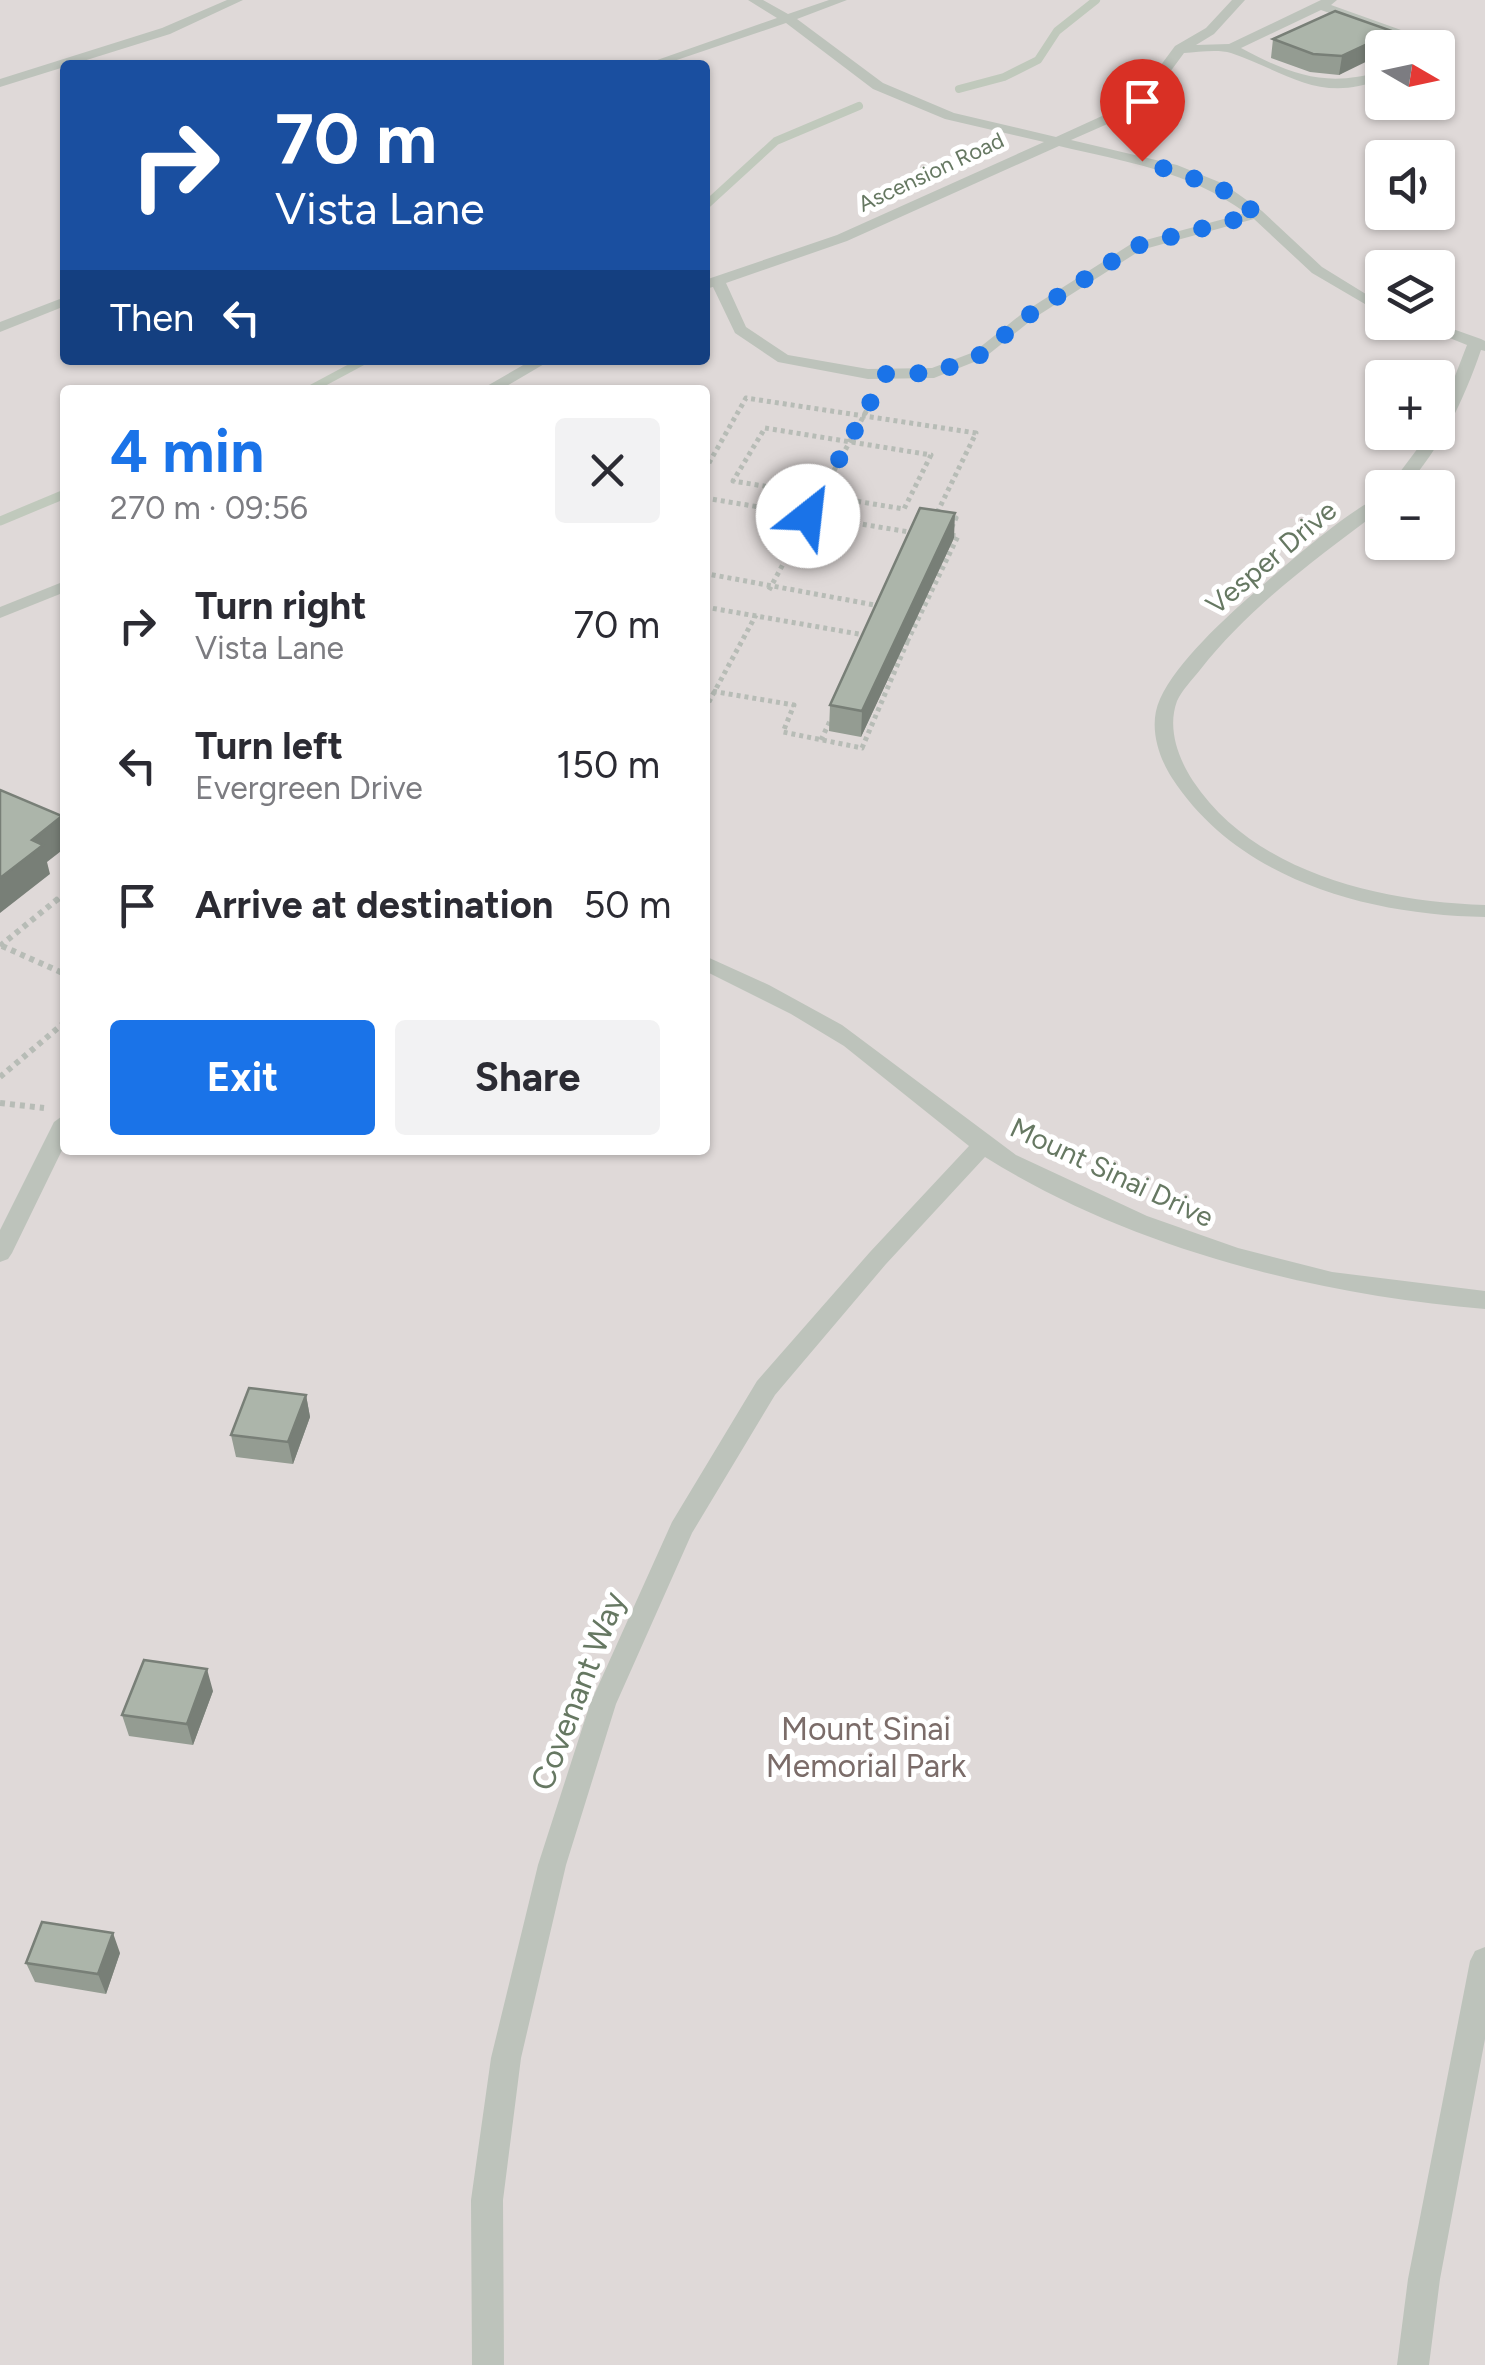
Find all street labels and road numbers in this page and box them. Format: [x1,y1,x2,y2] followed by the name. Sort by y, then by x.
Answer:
[854,126,1008,218] street label: Ascension Road
[1199,493,1343,621] street label: Vesper Drive
[1005,1110,1219,1234] street label: Mount Sinai Drive
[523,1586,633,1796] street label: Covenant Way

